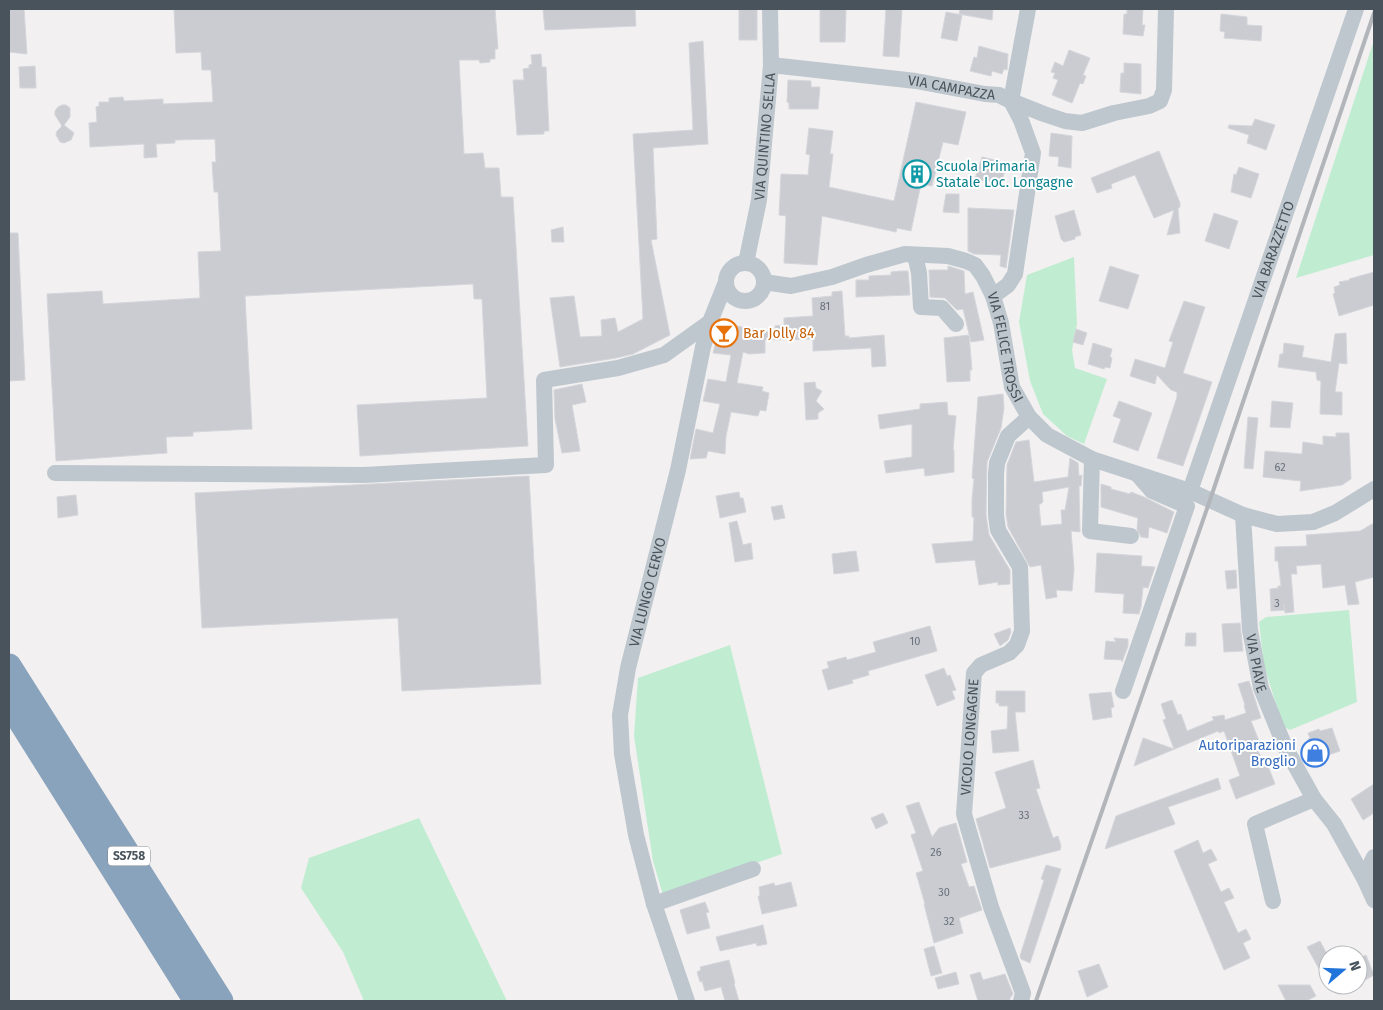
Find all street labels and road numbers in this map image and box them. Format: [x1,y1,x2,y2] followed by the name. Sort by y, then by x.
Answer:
[751,72,779,201] street label: VIA QUINTINO SELLA
[907,72,996,104] street label: VIA CAMPAZZA
[1249,199,1298,301] street label: VIA BARAZZETTO
[983,290,1027,405] street label: VIA FELICE TROSSI
[626,536,670,649] street label: VIA LUNGO CERVO
[1242,633,1270,695] street label: VIA PIAVE
[957,678,983,796] street label: VICOLO LONGAGNE
[108,846,150,866] road number: SS758

